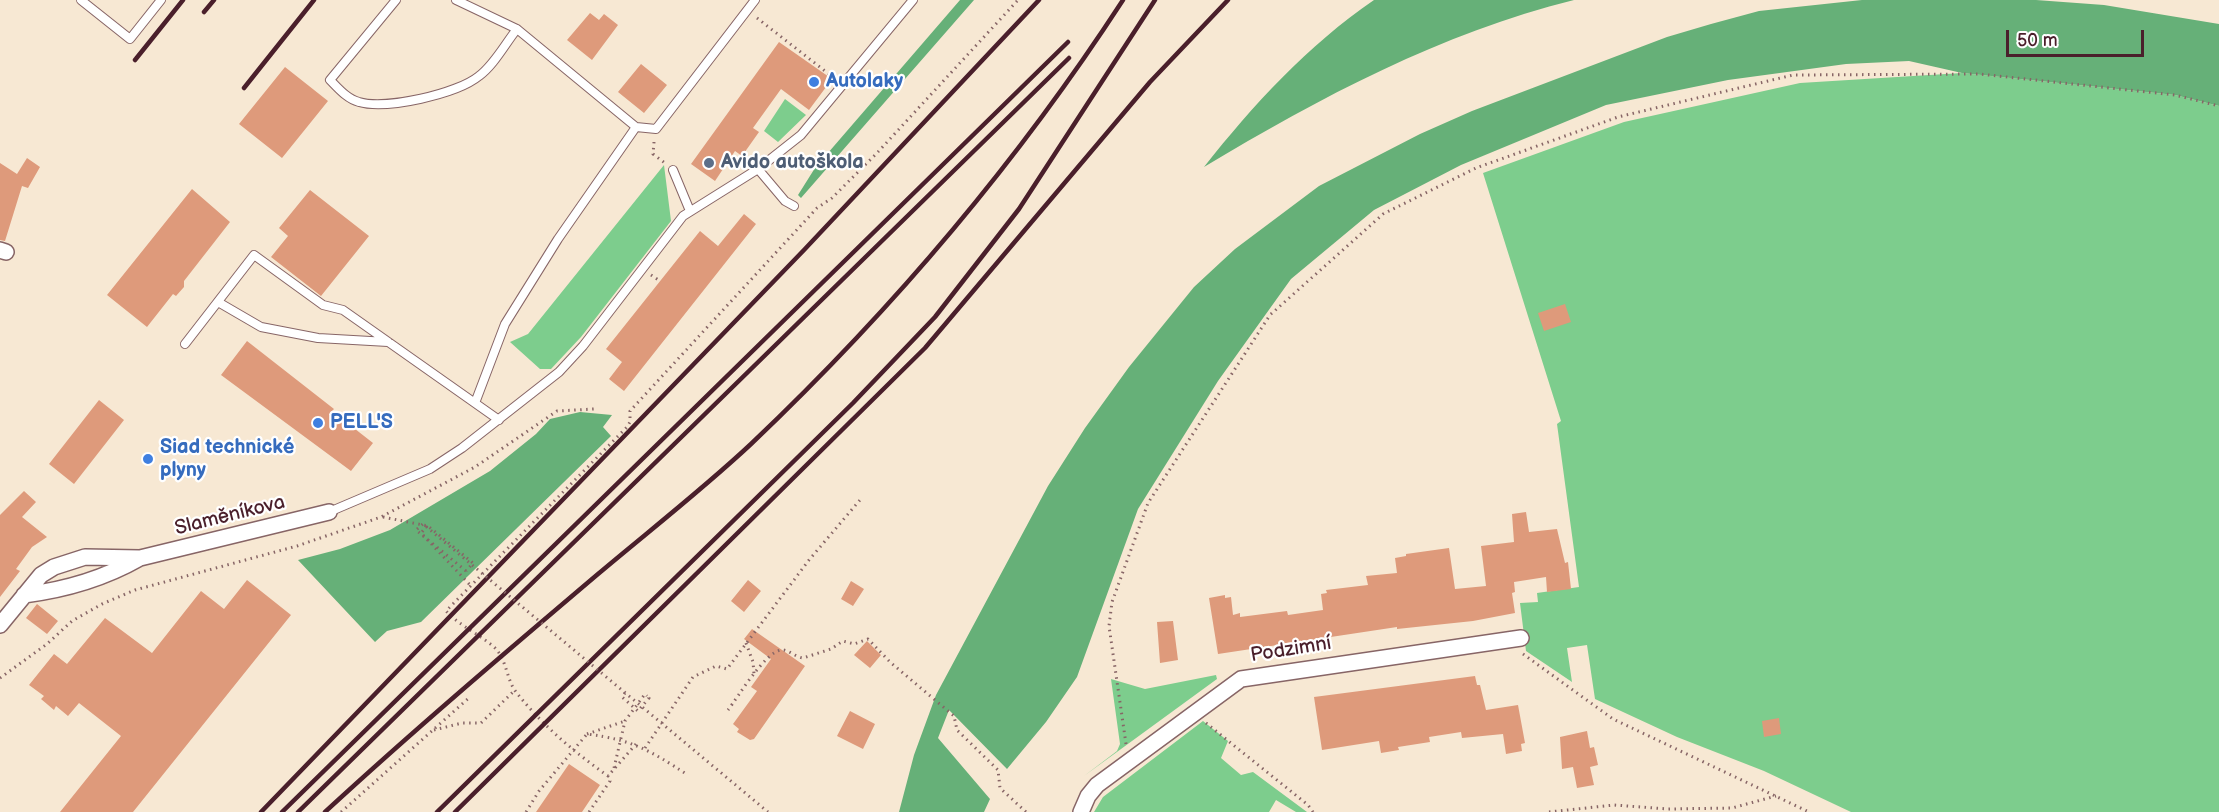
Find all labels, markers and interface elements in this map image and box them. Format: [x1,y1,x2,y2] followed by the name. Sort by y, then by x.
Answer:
[2009,18,2147,56] scale bar
[2017,30,2058,51] text: 50 m
[826,70,903,94] place label: Autolaky
[807,75,821,89] marker: Autolaky
[721,151,864,175] place label: Avido autoškola
[702,156,716,170] marker: Avido autoškola
[330,411,393,435] place label: PELL'S
[311,416,325,430] marker: PELL'S
[160,436,294,483] place label: Siad technické plyny
[141,452,155,466] marker: Siad technické plyny
[172,491,288,541] street label: Slaměníkova
[1249,632,1333,668] street label: Podzimní

